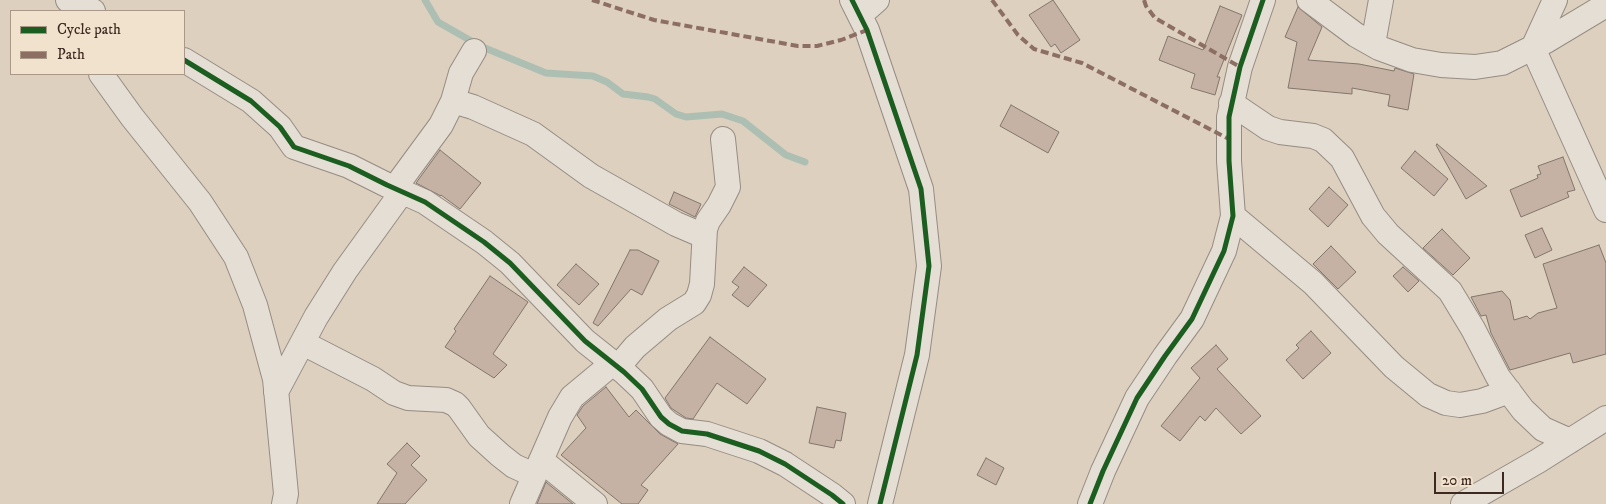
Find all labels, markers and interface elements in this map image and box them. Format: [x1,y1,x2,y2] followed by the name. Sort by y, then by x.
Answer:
[10,10,185,75] legend
[57,20,121,39] text: Cycle path
[57,45,85,64] text: Path
[1436,462,1506,494] scale bar
[1442,471,1472,490] text: 20 m

